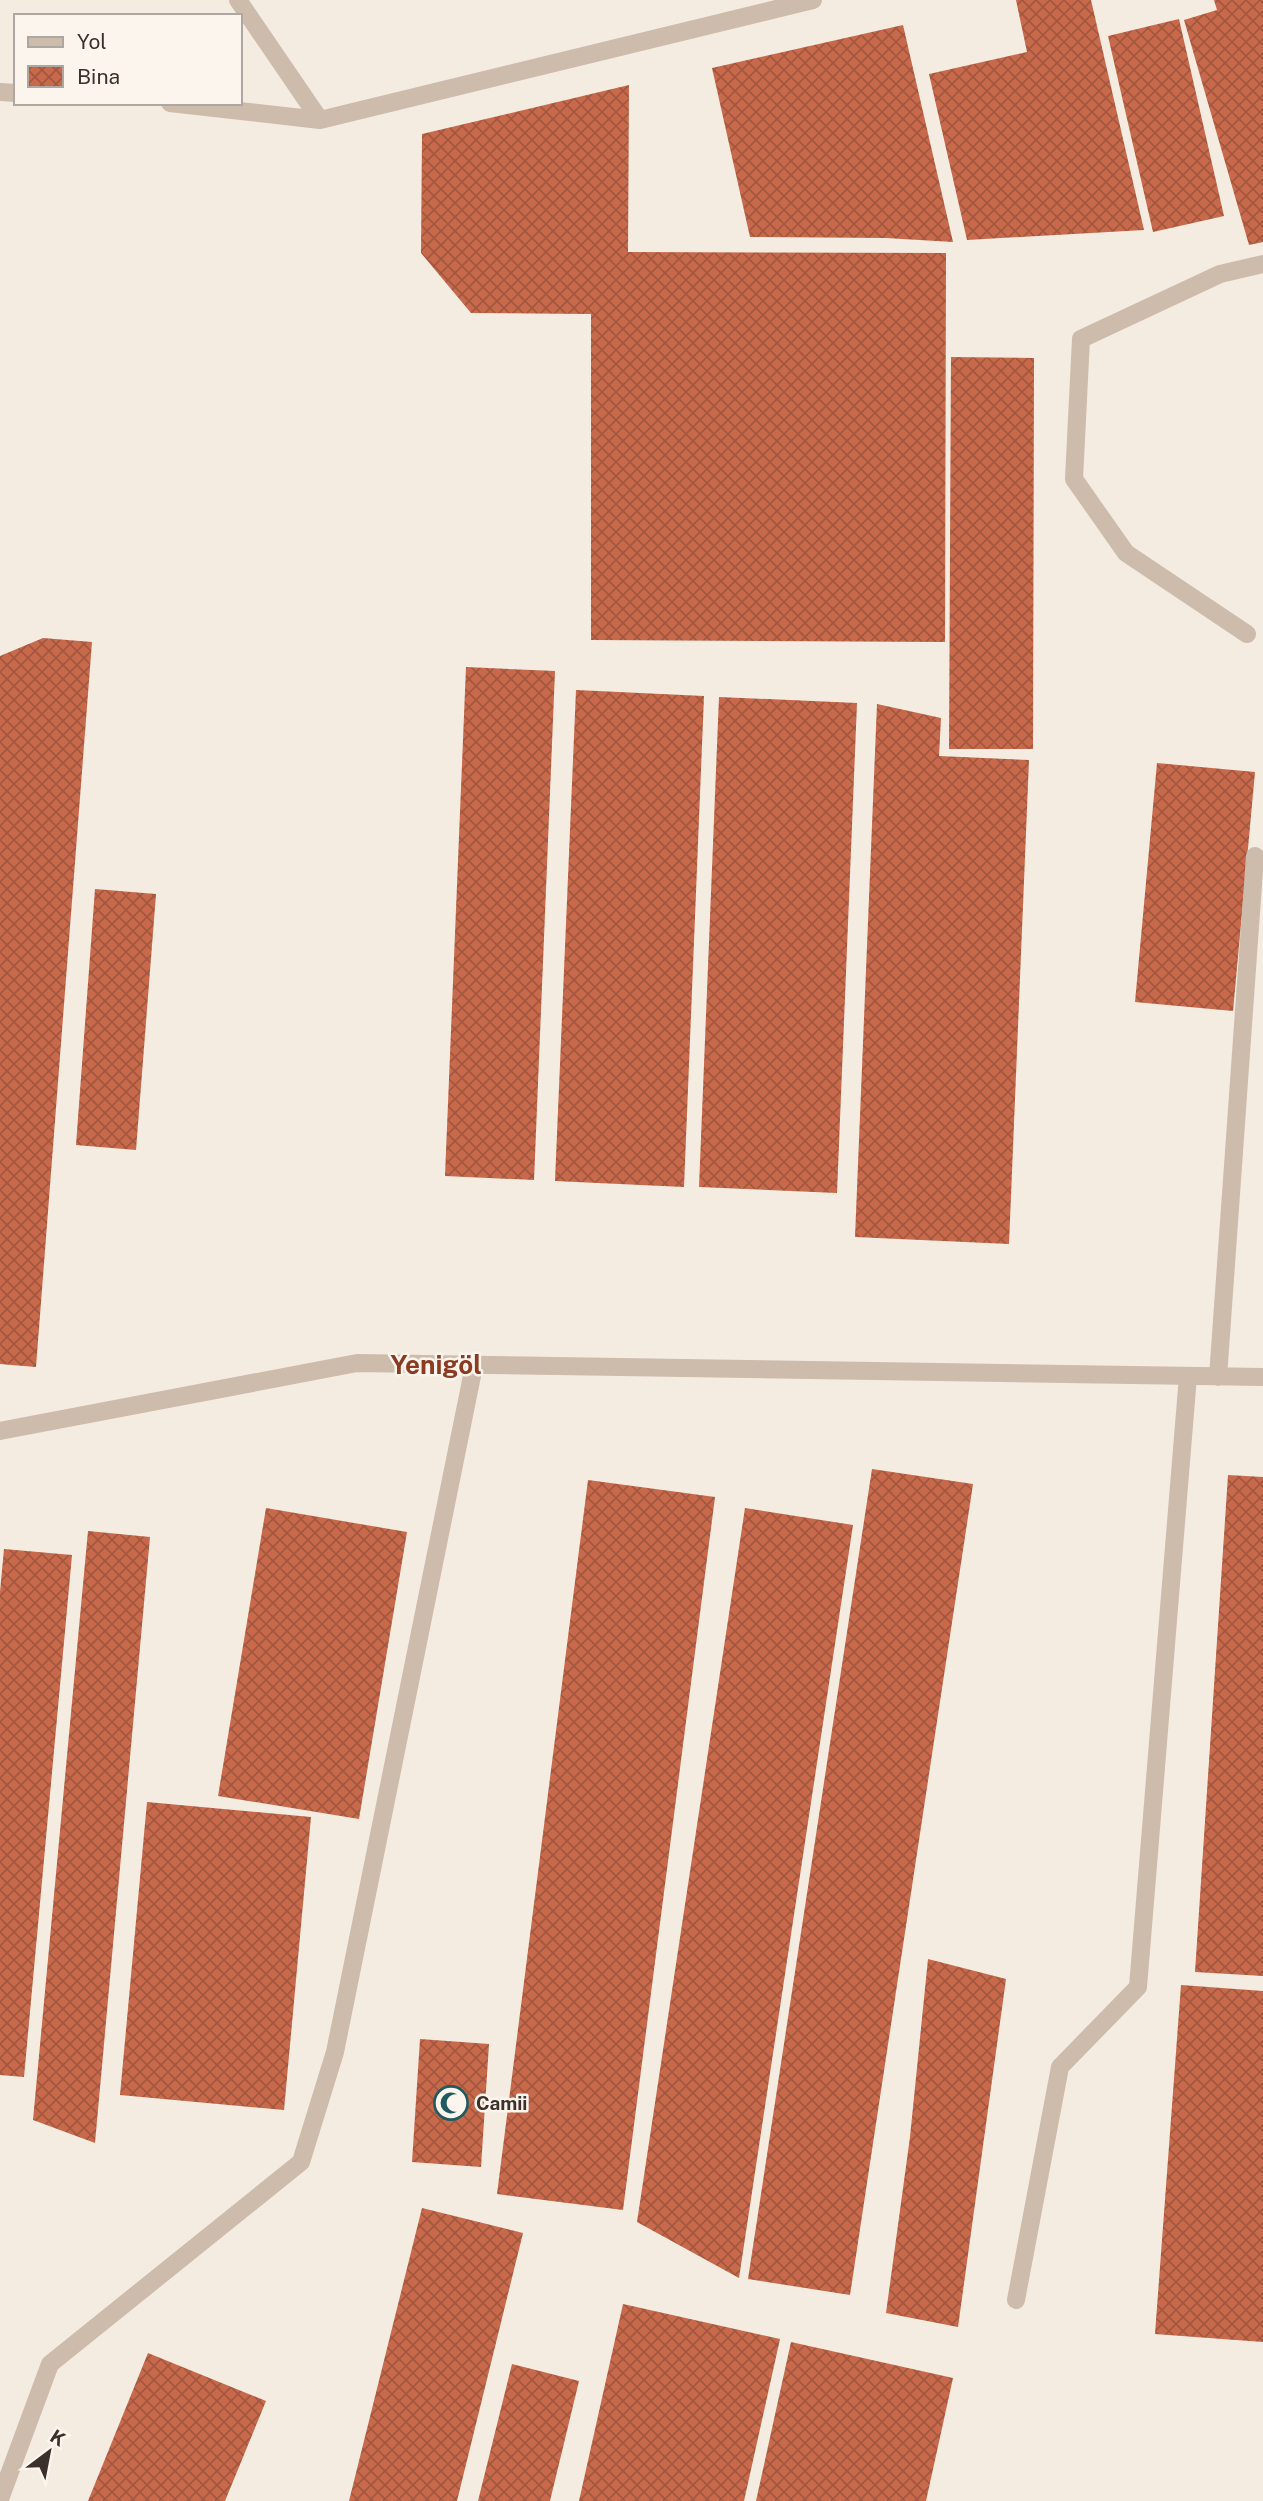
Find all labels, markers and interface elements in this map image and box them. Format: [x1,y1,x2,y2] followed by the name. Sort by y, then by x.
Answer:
[14,14,242,105] legend
[77,29,107,54] text: Yol
[77,64,120,89] text: Bina
[390,1349,482,1380] district label: Yenigöl
[432,2084,470,2122] mosque icon: Camii
[476,2092,527,2114] place label: Camii
[14,2417,84,2487] north arrow
[46,2425,70,2451] text: K

